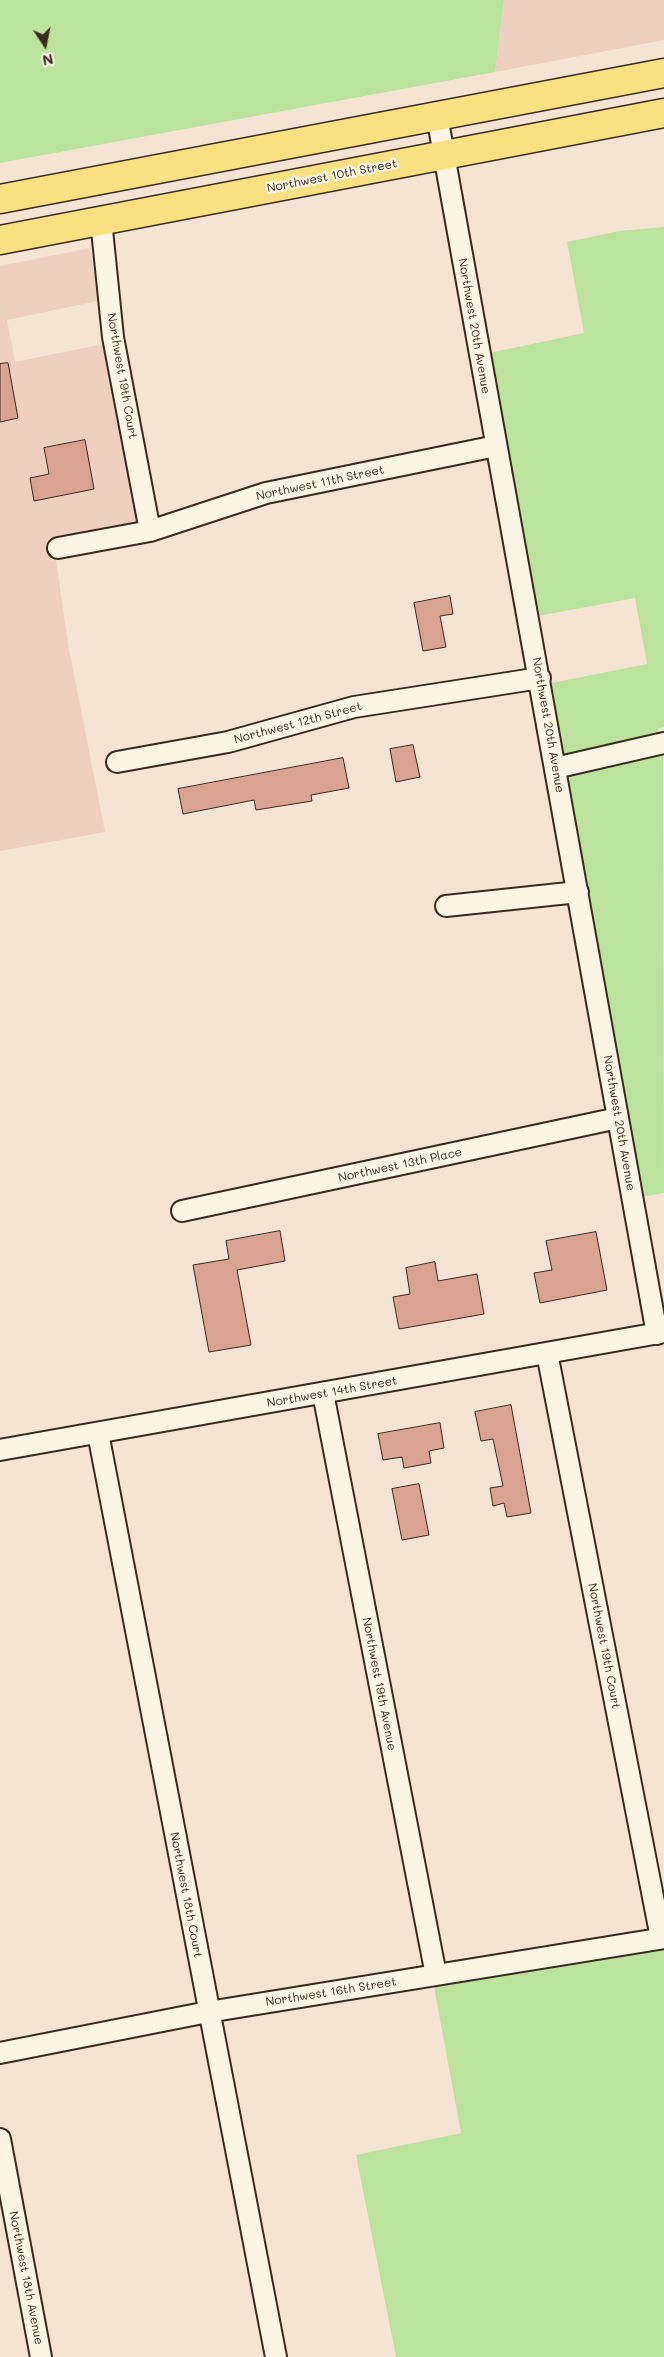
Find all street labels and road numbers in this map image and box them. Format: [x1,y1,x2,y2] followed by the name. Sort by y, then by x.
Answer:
[266,156,398,196] street label: Northwest 10th Street
[455,257,493,395] street label: Northwest 20th Avenue
[104,312,140,440] street label: Northwest 19th Court
[255,462,385,504] street label: Northwest 11th Street
[529,656,567,794] street label: Northwest 20th Avenue
[232,699,364,747] street label: Northwest 12th Street
[600,1054,638,1192] street label: Northwest 20th Avenue
[337,1145,463,1185] street label: Northwest 13th Place
[266,1373,398,1411] street label: Northwest 14th Street
[585,1582,623,1710] street label: Northwest 19th Court
[359,1616,399,1752] street label: Northwest 19th Avenue
[167,1831,205,1959] street label: Northwest 18th Court
[264,1975,398,2009] street label: Northwest 16th Street
[6,2210,46,2346] street label: Northwest 18th Avenue

